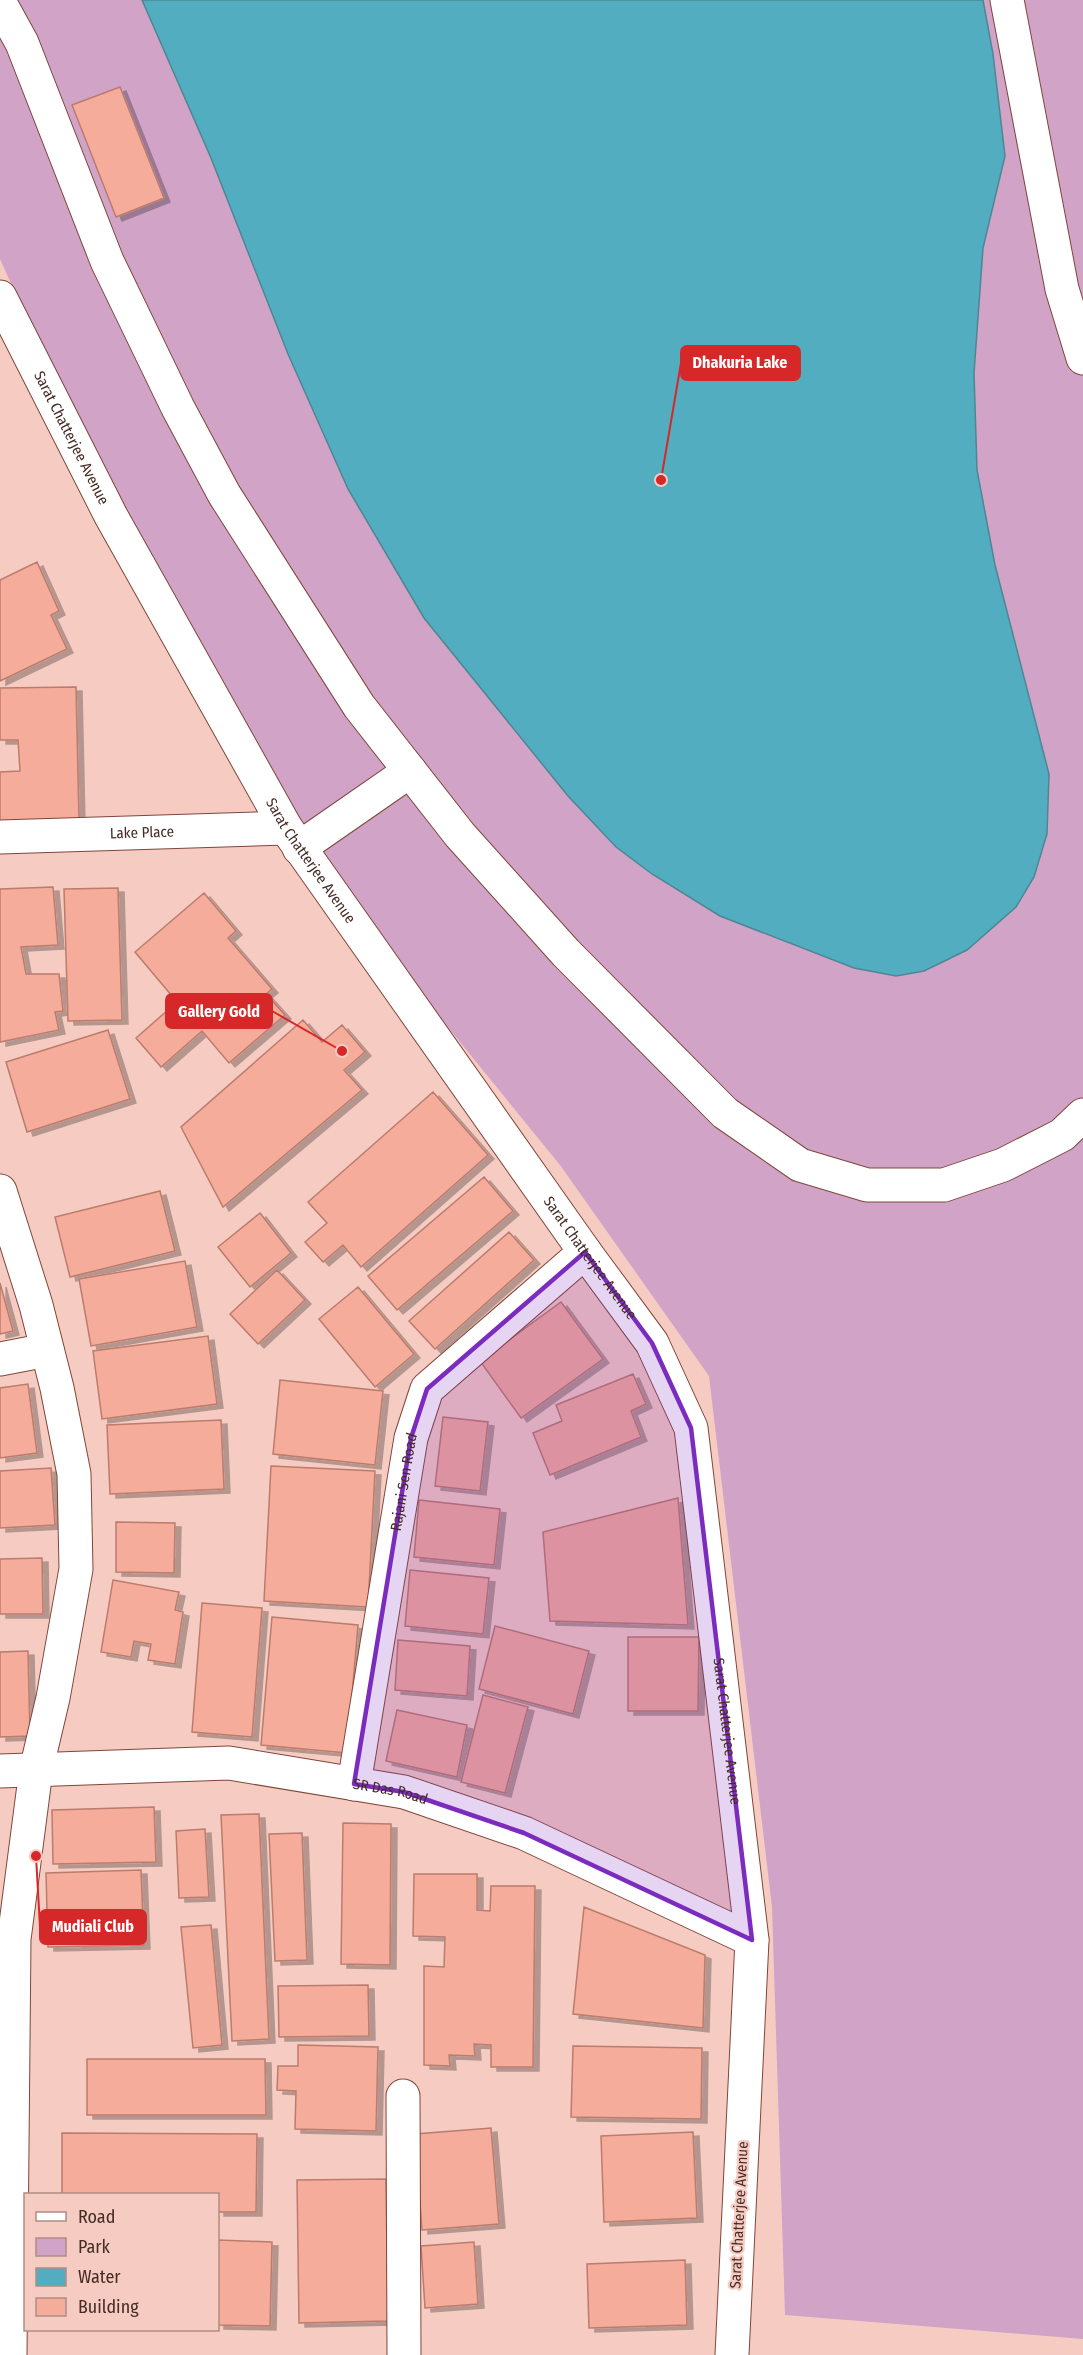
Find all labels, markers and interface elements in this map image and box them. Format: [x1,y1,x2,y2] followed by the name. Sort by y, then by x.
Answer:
[681,346,800,380] callout: Dhakuria Lake
[693,353,787,372] text: Dhakuria Lake
[30,368,113,508] street label: Sarat Chatterjee Avenue
[262,795,359,927] street label: Sarat Chatterjee Avenue
[110,823,174,843] street label: Lake Place
[166,994,272,1028] callout: Gallery Gold
[178,1002,260,1021] text: Gallery Gold
[540,1193,641,1323] street label: Sarat Chatterjee Avenue
[387,1431,421,1532] street label: Rajani Sen Road
[709,1657,745,1806] street label: Sarat Chatterjee Avenue
[352,1775,430,1808] street label: SR Das Road
[40,1910,146,1944] callout: Mudiali Club
[52,1917,134,1936] text: Mudiali Club
[726,2141,752,2289] street label: Sarat Chatterjee Avenue
[24,2193,219,2331] legend
[78,2206,115,2228] text: Road
[78,2236,111,2258] text: Park
[78,2266,121,2288] text: Water
[78,2296,139,2318] text: Building

